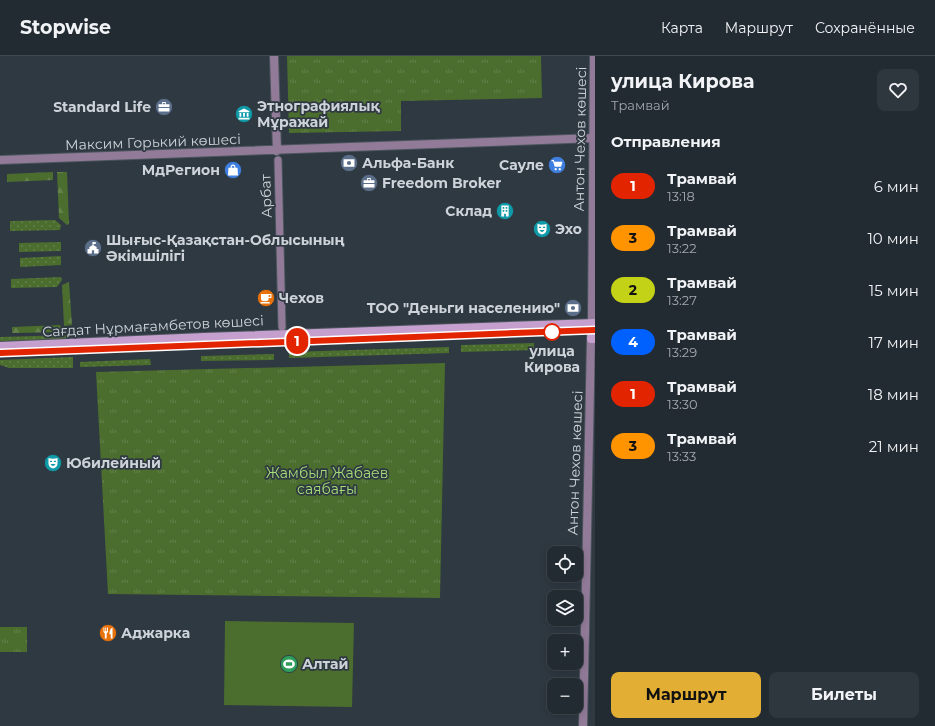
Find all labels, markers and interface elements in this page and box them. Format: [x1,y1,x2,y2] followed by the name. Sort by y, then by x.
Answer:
[20,16,111,39] text: Stopwise
[661,19,703,37] text: Карта
[725,19,793,37] text: Маршрут
[815,19,915,37] text: Сохранённые
[570,66,590,212] street label: Антон Чехов көшесі
[877,69,919,111] button: heart
[611,70,755,93] text: улица Кирова
[154,97,174,117] office icon: Standard Life
[257,97,380,131] place label: Этнографиялық Мұражай
[611,97,670,113] text: Трамвай
[53,98,151,116] place label: Standard Life
[234,104,254,124] museum icon: Этнографиялық Мұражай
[65,130,241,154] street label: Максим Горький көшесі
[611,132,721,151] text: Отправления
[339,153,359,173] bank icon: Альфа-Банк
[362,154,454,172] place label: Альфа-Банк
[547,155,567,175] supermarket icon: Сауле
[499,156,544,174] place label: Сауле
[223,160,243,180] shop icon: МдРегион
[142,161,220,179] place label: МдРегион
[667,169,737,188] text: Трамвай
[256,173,276,218] street label: Арбат
[359,173,379,193] office icon: Freedom Broker
[382,174,501,192] place label: Freedom Broker
[630,177,636,195] text: 1
[874,177,919,196] text: 6 мин
[667,188,695,204] text: 13:18
[495,201,515,221] building icon: Склад
[445,202,492,220] place label: Склад
[532,219,552,239] theatre icon: Эхо
[555,220,582,238] place label: Эхо
[667,221,737,240] text: Трамвай
[629,229,637,247] text: 3
[867,229,919,248] text: 10 мин
[106,231,345,265] place label: Шығыс-Қазақстан-Облысының Әкімшілігі
[83,238,103,258] public building icon: Шығыс-Қазақстан-Облысының Әкімшілігі
[667,240,697,256] text: 13:22
[667,273,737,292] text: Трамвай
[629,281,637,299] text: 2
[869,281,919,300] text: 15 мин
[256,288,276,308] cafe icon: Чехов
[279,289,324,307] place label: Чехов
[667,292,697,308] text: 13:27
[563,298,583,318] bank icon: ТОО "Деньги населению"
[367,299,560,317] place label: ТОО "Деньги населению"
[42,311,264,341] street label: Сағдат Нұрмағамбетов көшесі
[543,323,561,341] marker: улица Кирова
[667,325,737,344] text: Трамвай
[284,328,310,354] line badge: 1
[294,332,300,350] text: 1
[628,333,638,351] text: 4
[869,333,919,352] text: 17 мин
[524,342,580,376] place label: улица Кирова
[667,344,697,360] text: 13:29
[667,377,737,396] text: Трамвай
[630,385,636,403] text: 1
[868,385,919,404] text: 18 мин
[563,390,587,536] street label: Антон Чехов көшесі
[667,396,698,412] text: 13:30
[667,429,737,448] text: Трамвай
[629,437,637,455] text: 3
[869,437,919,456] text: 21 мин
[667,448,696,464] text: 13:33
[43,453,63,473] theatre icon: Юбилейный
[66,454,161,472] place label: Юбилейный
[266,464,388,498] park label: Жамбыл Жабаев саябағы
[547,546,583,714] map controls
[547,546,583,582] button: locate
[547,590,583,626] button: layers
[98,623,118,643] restaurant icon: Аджарка
[121,624,190,642] place label: Аджарка
[547,634,583,670] button: +
[279,654,299,674] sports icon: Алтай
[302,655,348,673] place label: Алтай
[611,672,761,718] button: Маршрут
[769,672,919,718] button: Билеты
[547,678,583,714] button: −

